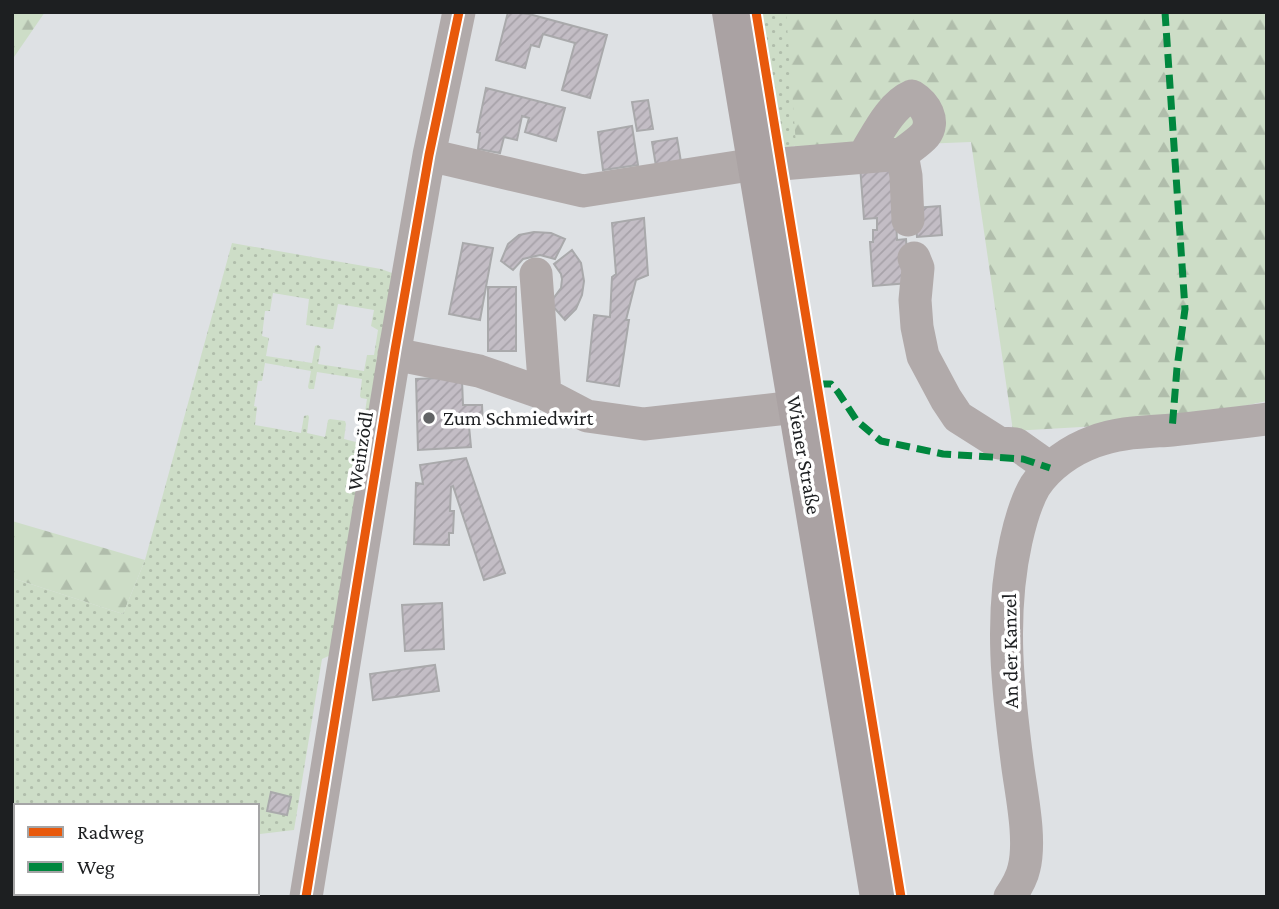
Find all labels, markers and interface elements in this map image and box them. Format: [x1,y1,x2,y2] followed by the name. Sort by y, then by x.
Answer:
[782,394,826,516] street label: Wiener Straße
[443,406,594,430] place label: Zum Schmiedwirt
[342,409,378,493] street label: Weinzödl
[421,410,437,426] marker: Zum Schmiedwirt
[997,593,1023,709] street label: An der Kanzel
[14,804,259,895] legend
[77,820,144,844] text: Radweg
[77,855,115,879] text: Weg

